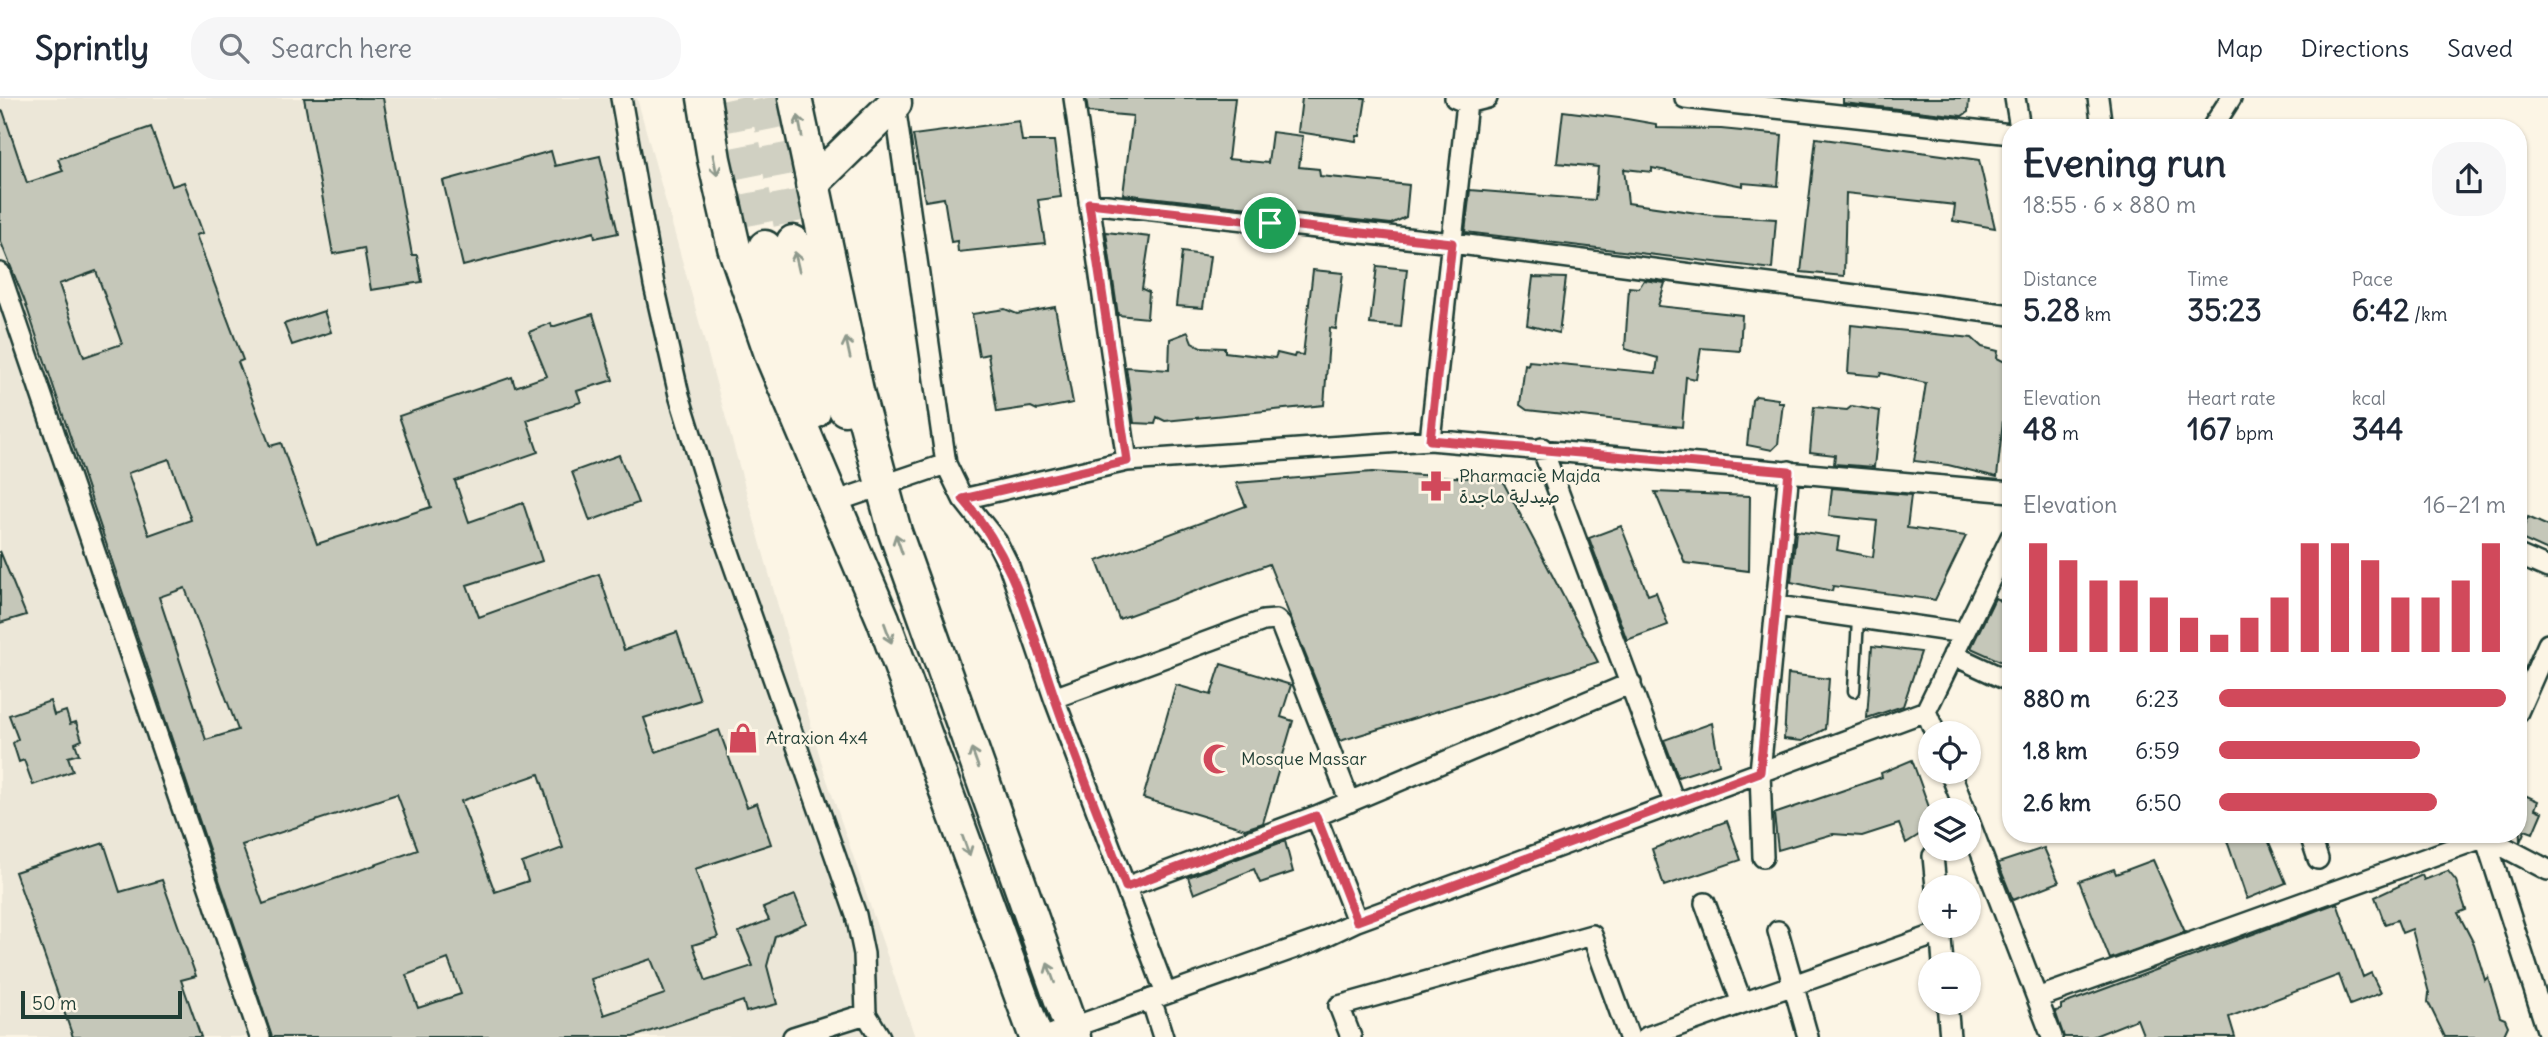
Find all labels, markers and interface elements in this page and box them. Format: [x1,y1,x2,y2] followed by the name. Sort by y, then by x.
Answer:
[191,17,681,80] search box
[35,27,149,69] text: Sprintly
[215,29,253,67] icon: search
[271,32,412,65] text: Search here
[2216,33,2263,63] text: Map
[2301,33,2409,63] text: Directions
[2447,33,2513,63] text: Saved
[793,115,807,138] one-way arrow
[2023,140,2226,187] text: Evening run
[2432,142,2506,216] button: share
[709,153,723,176] one-way arrow
[2023,190,2196,219] text: 18:55 · 6 × 880 m
[1240,193,1300,253] pin
[1251,204,1289,242] icon: arrive
[790,251,803,274] one-way arrow
[2023,267,2097,291] text: Distance
[2187,267,2228,291] text: Time
[2352,267,2393,291] text: Pace
[2023,291,2080,329] text: 5.28
[2187,291,2262,329] text: 35:23
[2352,291,2410,329] text: 6:42
[2080,302,2111,326] text: km
[2410,302,2447,326] text: /km
[840,337,854,360] one-way arrow
[2023,386,2101,410] text: Elevation
[2187,386,2275,410] text: Heart rate
[2352,386,2386,410] text: kcal
[2023,410,2058,448] text: 48
[2187,410,2231,448] text: 167
[2352,410,2403,448] text: 344
[2058,421,2079,445] text: m
[2231,421,2274,445] text: bpm
[1459,464,1601,508] place label: Pharmacie Majda صيدلية ماجدة
[1419,469,1453,503] pharmacy icon: Pharmacie Majda صيدلية ماجدة
[2023,490,2117,519] text: Elevation
[2423,490,2506,519] text: 16–21 m
[892,533,904,555] one-way arrow
[882,621,895,643] one-way arrow
[2023,684,2090,713] text: 880 m
[2135,684,2179,713] text: 6:23
[726,721,760,755] shop icon: Atraxion 4x4
[1918,721,1981,1015] map controls
[1918,721,1981,784] button: locate
[766,726,868,749] place label: Atraxion 4x4
[2023,736,2088,765] text: 1.8 km
[2135,736,2180,765] text: 6:59
[1201,742,1235,776] mosque icon: Mosque Massar
[1241,747,1368,770] place label: Mosque Massar
[968,748,980,770] one-way arrow
[2023,788,2091,817] text: 2.6 km
[2135,788,2182,817] text: 6:50
[1918,798,1981,861] button: layers
[961,835,974,857] one-way arrow
[1918,875,1981,938] button: +
[1918,952,1981,1015] button: −
[1044,962,1056,984] one-way arrow
[21,988,182,1020] scale bar
[32,991,77,1015] text: 50 m

